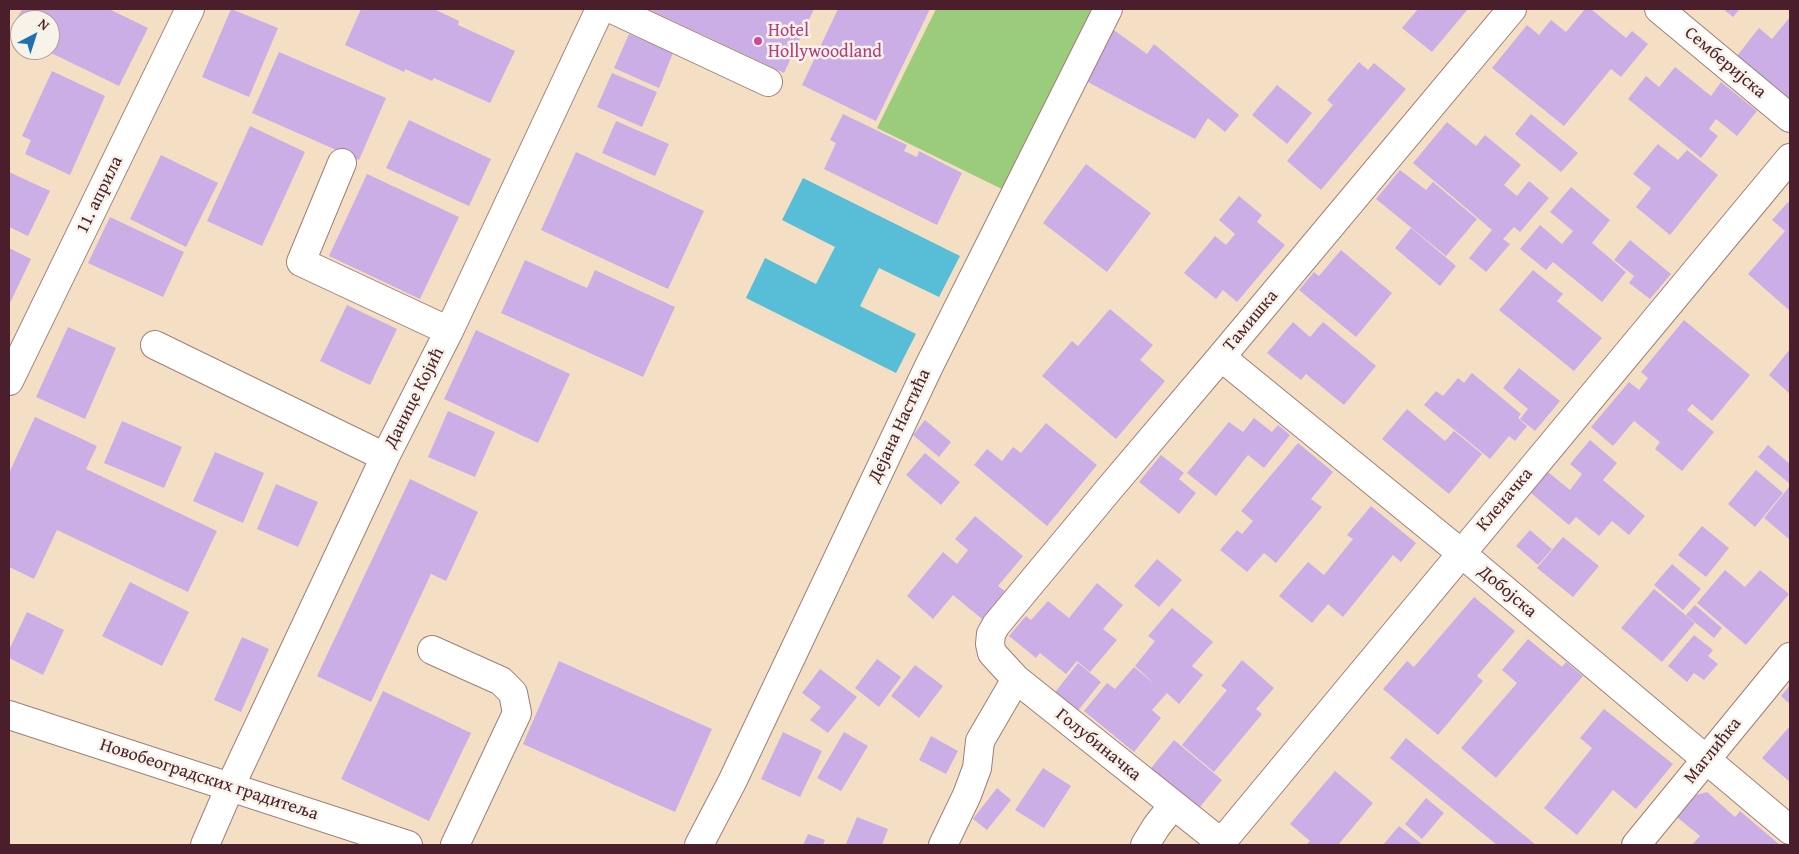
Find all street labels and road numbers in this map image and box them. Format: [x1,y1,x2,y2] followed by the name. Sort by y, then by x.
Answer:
[1680,23,1770,103] street label: Семберијска
[72,153,128,237] street label: 11. априла
[1219,286,1283,356] street label: Тамишка
[380,344,450,452] street label: Данице Којић
[864,366,936,486] street label: Дејана Настића
[1472,464,1538,536] street label: Кленачка
[1473,561,1541,623] street label: Добојска
[1051,704,1145,786] street label: Голубиначка
[1680,713,1746,789] street label: Маглићка
[97,734,321,826] street label: Новобеоградских градитеља

